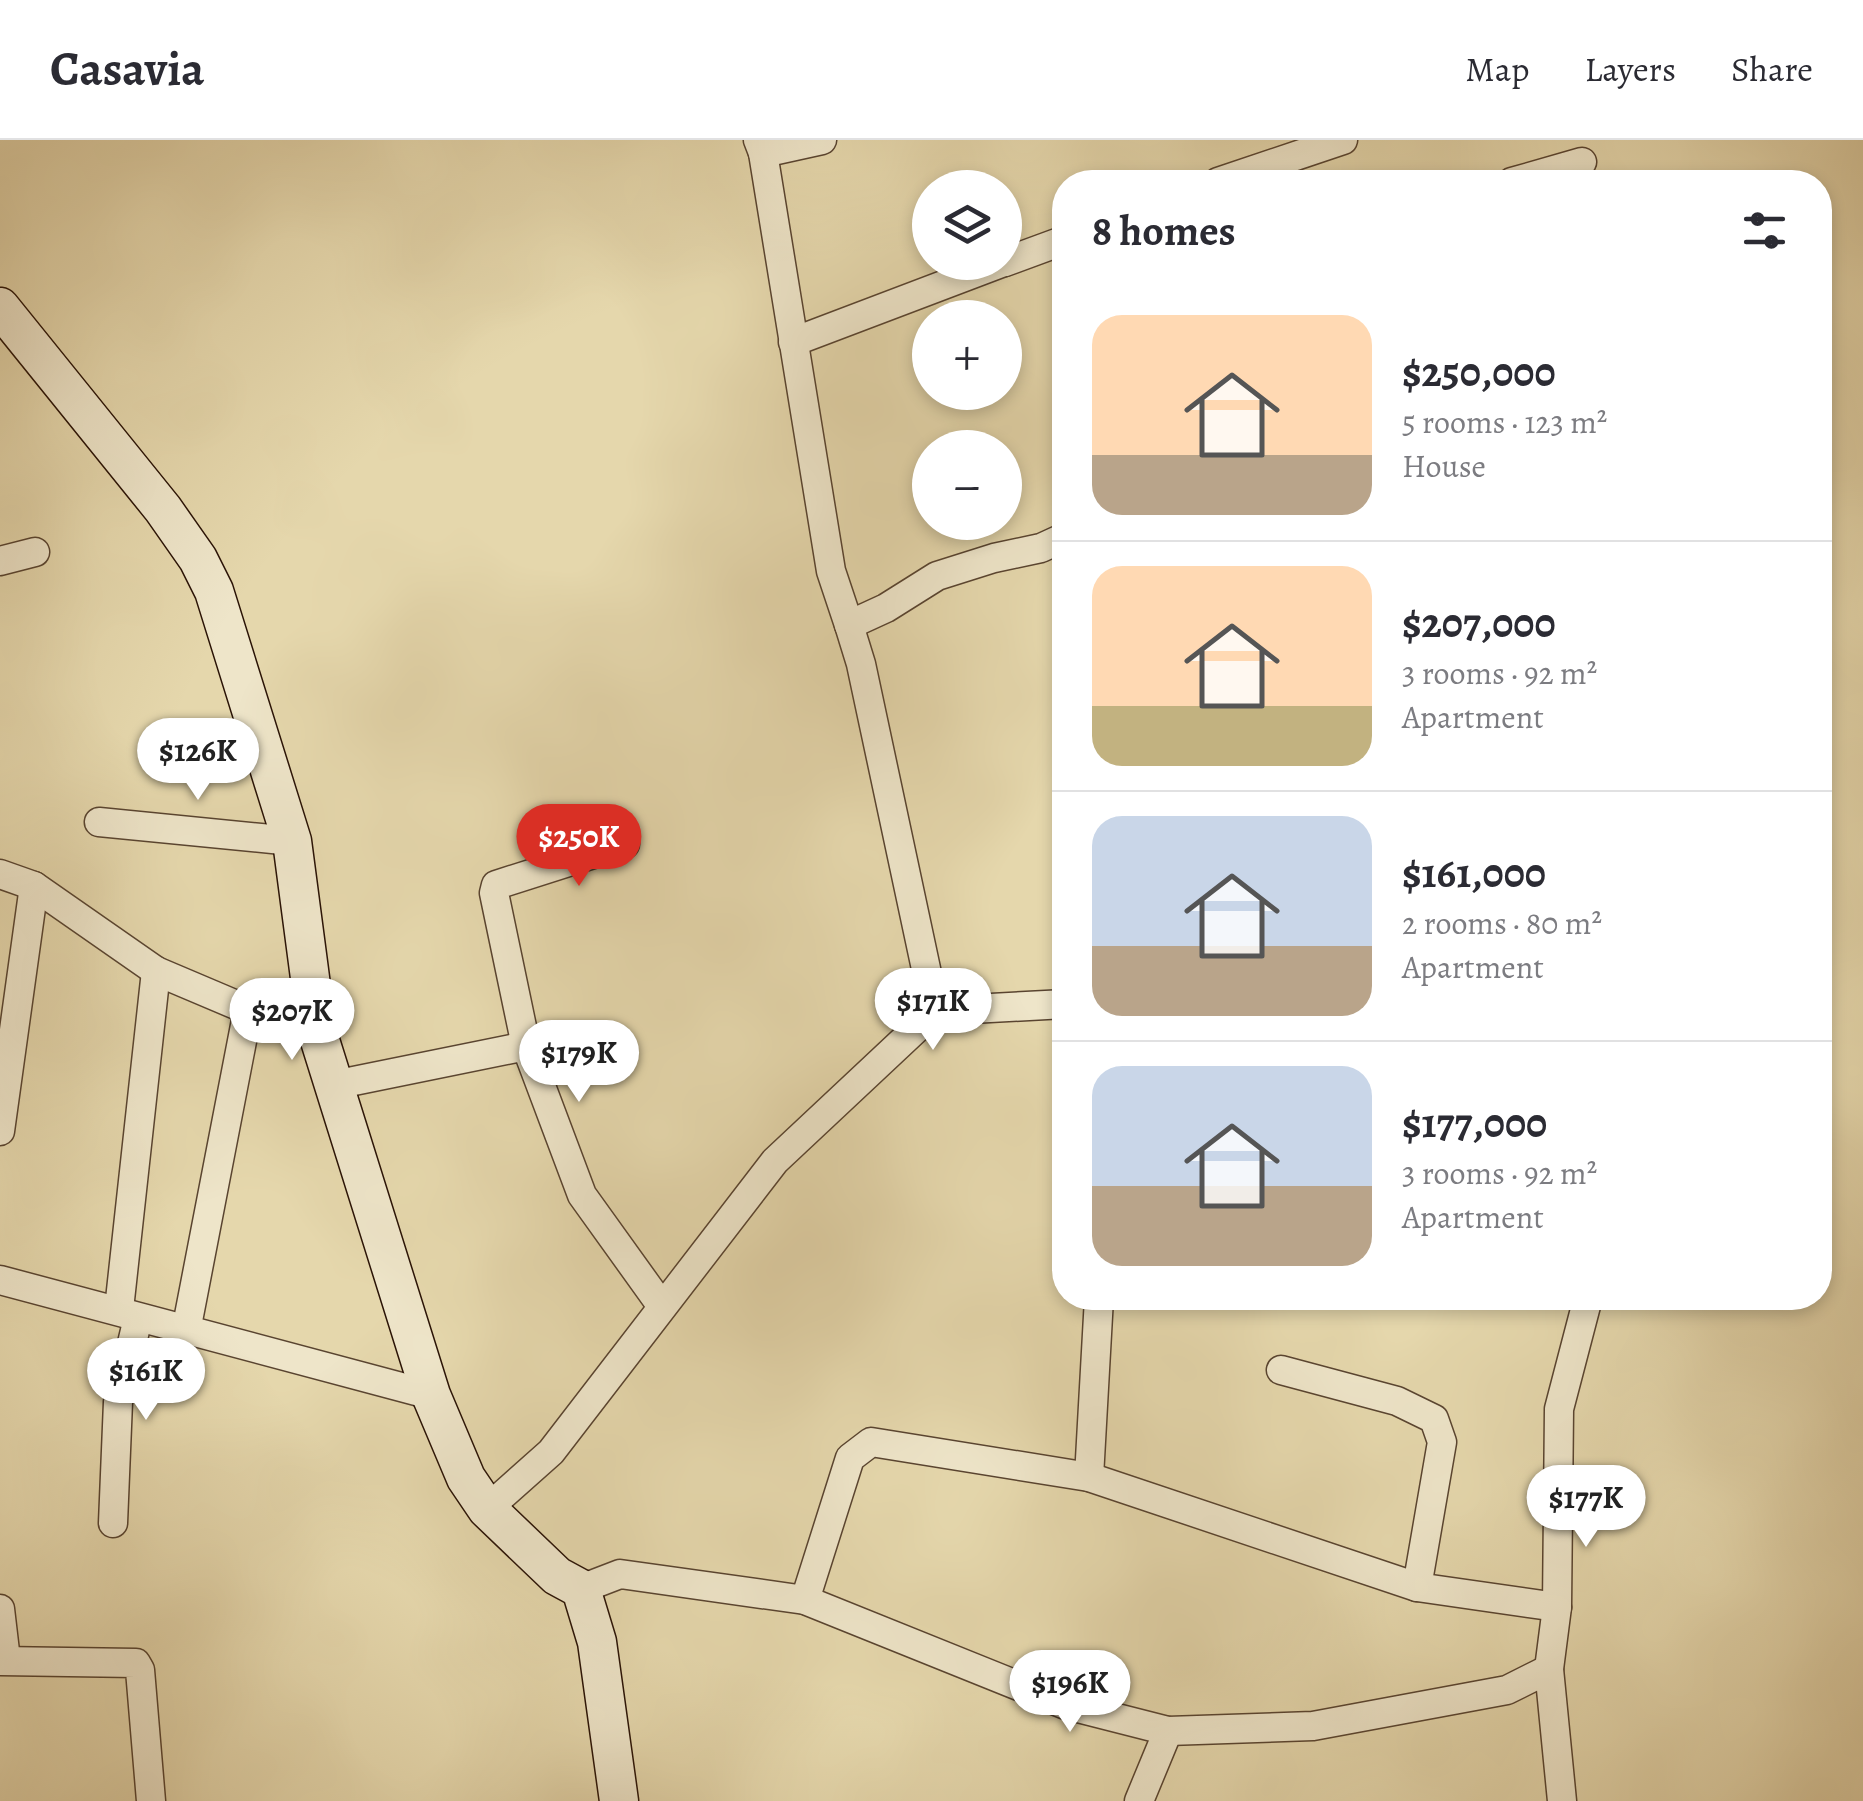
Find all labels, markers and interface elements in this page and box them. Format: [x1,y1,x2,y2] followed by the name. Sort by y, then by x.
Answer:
[50,36,204,102] text: Casavia
[1465,45,1529,93] text: Map
[1584,45,1676,93] text: Layers
[1731,45,1813,93] text: Share
[912,170,1022,540] map controls
[912,170,1022,280] button: layers
[1092,202,1236,259] text: 8 homes
[1737,203,1792,258] icon: filters
[912,300,1022,410] button: +
[1402,343,1556,400] text: $250,000
[1172,355,1292,475] icon: home
[1402,400,1607,444] text: 5 rooms · 123 m²
[912,430,1022,540] button: −
[1402,444,1486,488] text: House
[1402,594,1556,651] text: $207,000
[1172,606,1292,726] icon: home
[1402,651,1597,695] text: 3 rooms · 92 m²
[1402,695,1544,739] text: Apartment
[128,718,268,803] pin: $126K
[159,728,237,772] text: $126K
[509,804,649,889] pin: $250K
[538,814,620,858] text: $250K
[1402,844,1546,901] text: $161,000
[1172,856,1292,976] icon: home
[1402,901,1602,945] text: 2 rooms · 80 m²
[1402,945,1544,989] text: Apartment
[863,968,1003,1053] pin: $171K
[222,978,362,1063] pin: $207K
[897,978,969,1022] text: $171K
[251,988,333,1032] text: $207K
[509,1020,649,1105] pin: $179K
[541,1030,617,1074] text: $179K
[1402,1094,1547,1151] text: $177,000
[1172,1106,1292,1226] icon: home
[1402,1151,1597,1195] text: 3 rooms · 92 m²
[1402,1195,1544,1239] text: Apartment
[76,1338,216,1423] pin: $161K
[109,1348,183,1392] text: $161K
[1516,1465,1656,1550] pin: $177K
[1549,1475,1623,1519] text: $177K
[1000,1650,1140,1735] pin: $196K
[1031,1660,1109,1704] text: $196K

